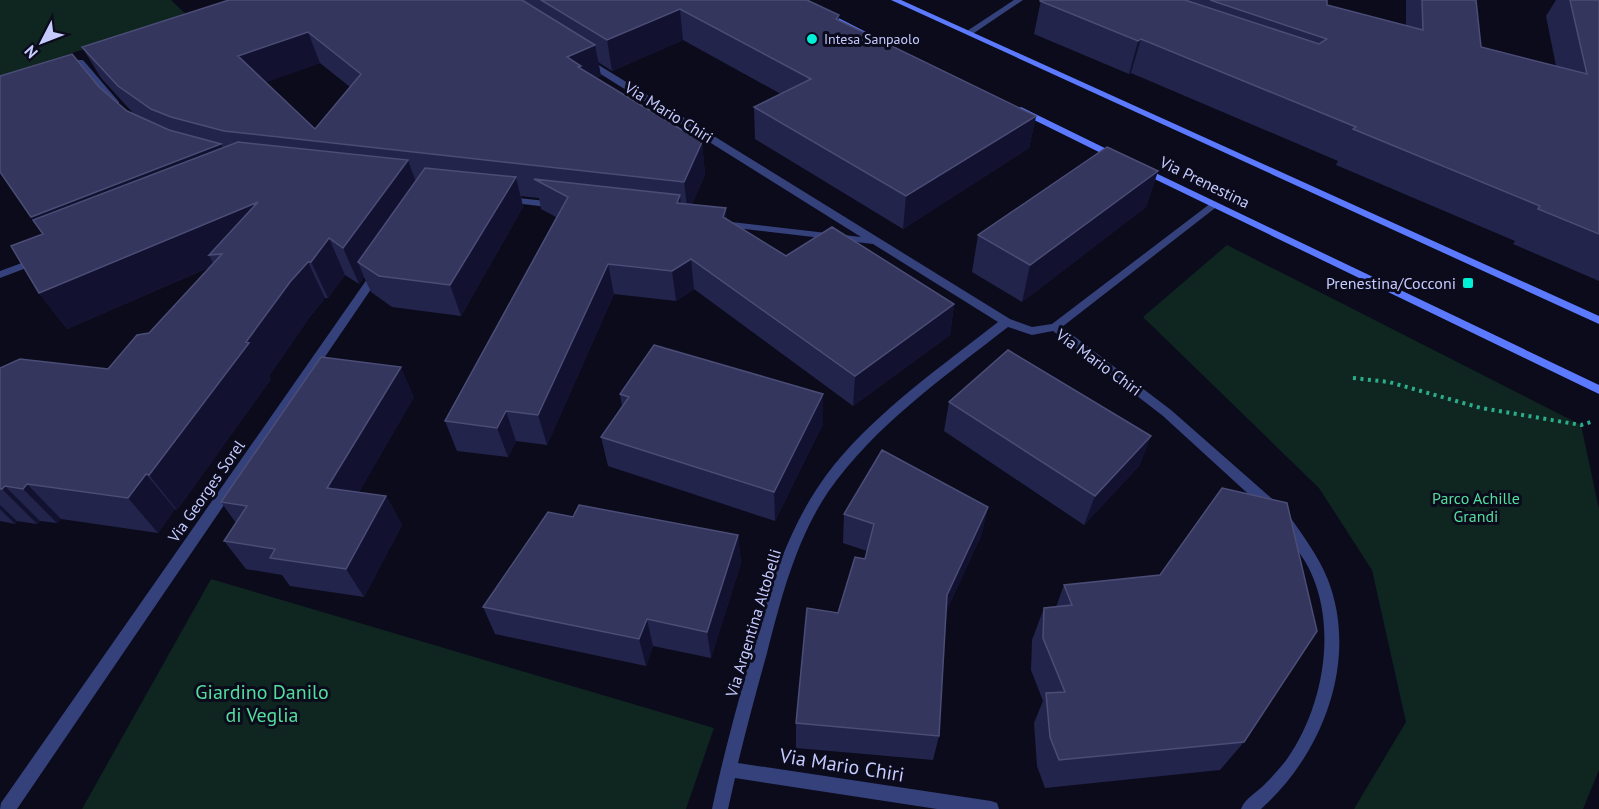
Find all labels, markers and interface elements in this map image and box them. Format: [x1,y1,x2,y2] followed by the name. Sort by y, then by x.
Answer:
[12,12,72,72] north arrow
[824,30,920,48] place label: Intesa Sanpaolo
[805,32,819,46] marker: Intesa Sanpaolo
[20,41,42,63] text: N
[620,76,717,147] street label: Via Mario Chiri
[1156,151,1253,212] street label: Via Prenestina
[1326,273,1456,293] place label: Prenestina/Cocconi
[1461,276,1475,290] marker: Prenestina/Cocconi
[1052,324,1146,400] street label: Via Mario Chiri
[163,436,249,547] street label: Via Georges Sorel
[1432,488,1520,526] park label: Parco Achille Grandi
[721,547,785,700] street label: Via Argentina Altobelli
[195,679,329,728] park label: Giardino Danilo di Veglia
[777,742,906,788] street label: Via Mario Chiri

